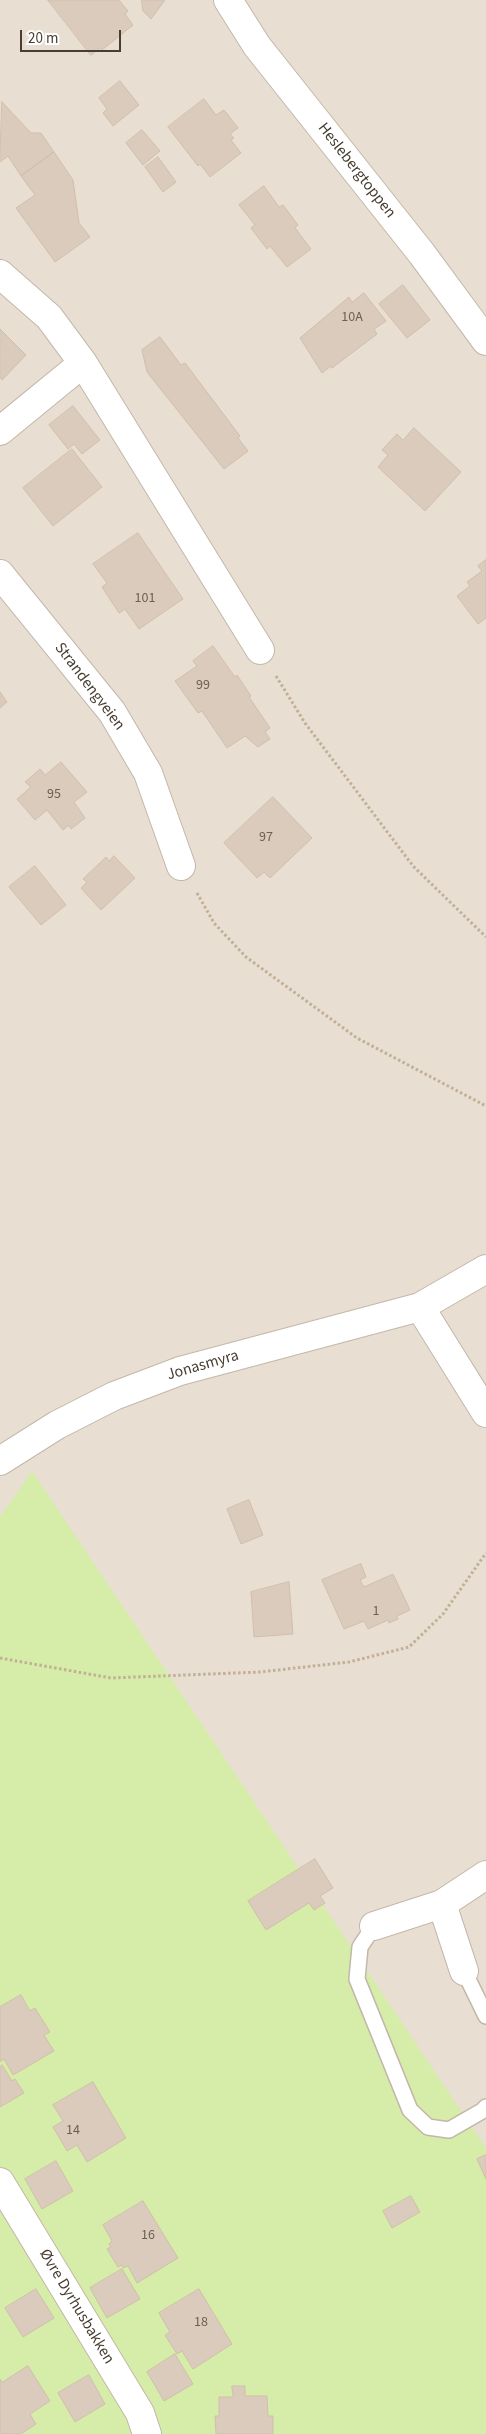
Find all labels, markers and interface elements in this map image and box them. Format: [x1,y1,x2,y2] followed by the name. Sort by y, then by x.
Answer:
[22,20,124,52] scale bar
[28,28,58,49] text: 20 m
[313,120,399,222] street label: Heslebergtoppen
[341,310,363,326] house number: 10A
[135,591,155,607] house number: 101
[50,639,128,735] street label: Strandengveien
[196,678,210,694] house number: 99
[47,787,61,803] house number: 95
[259,830,273,846] house number: 97
[165,1347,241,1385] street label: Jonasmyra
[373,1604,379,1620] house number: 1
[66,2123,80,2139] house number: 14
[141,2228,155,2244] house number: 16
[34,2246,118,2368] street label: Øvre Dyrhusbakken
[194,2315,208,2331] house number: 18

